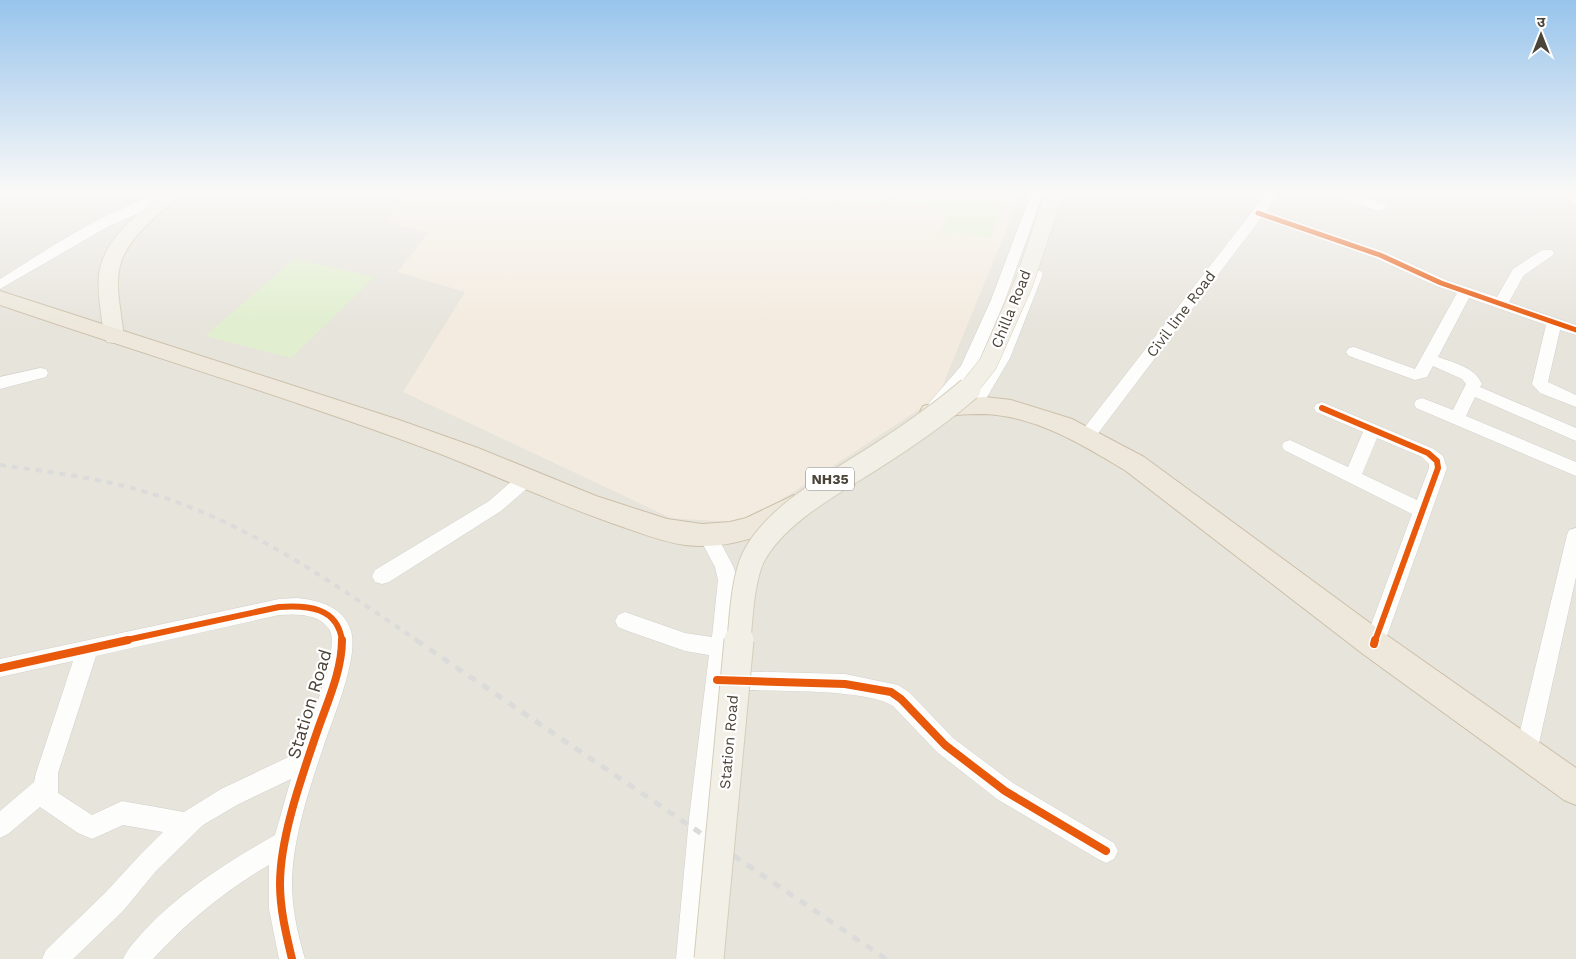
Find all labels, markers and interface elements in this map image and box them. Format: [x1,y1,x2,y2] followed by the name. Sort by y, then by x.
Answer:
[1516,10,1566,60] north arrow
[1537,14,1546,30] text: उ
[987,267,1035,351] street label: Chilla Road
[1143,267,1219,361] street label: Civil line Road
[806,468,854,490] road number: NH35
[282,647,336,761] street label: Station Road
[716,694,742,790] street label: Station Road

